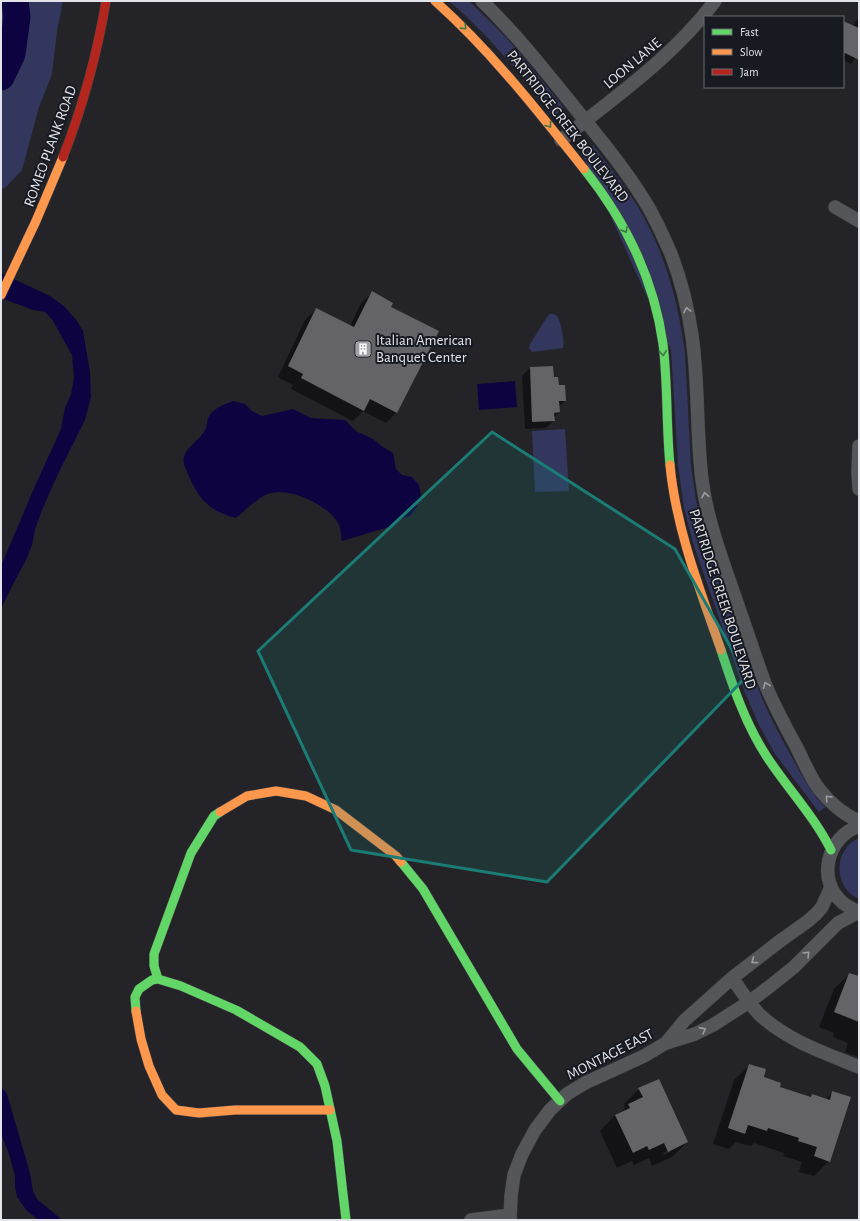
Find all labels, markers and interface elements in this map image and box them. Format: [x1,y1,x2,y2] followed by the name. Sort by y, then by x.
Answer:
[704,16,844,88] legend
[459,22,467,30] one-way arrow
[740,26,759,38] text: Fast
[601,35,664,92] street label: LOON LANE
[740,46,762,58] text: Slow
[504,48,632,205] street label: PARTRIDGE CREEK BOULEVARD
[740,66,759,78] text: Jam
[22,83,80,209] street label: ROMEO PLANK ROAD
[544,120,551,127] one-way arrow
[621,226,628,233] one-way arrow
[684,306,692,313] one-way arrow
[376,333,472,365] place label: Italian American Banquet Center
[353,339,373,359] building icon: Italian American Banquet Center
[658,350,667,356] one-way arrow
[701,491,709,498] one-way arrow
[686,507,759,691] street label: PARTRIDGE CREEK BOULEVARD
[763,681,771,689] one-way arrow
[825,795,833,803] one-way arrow
[802,951,810,959] one-way arrow
[751,956,758,964] one-way arrow
[564,1026,657,1083] street label: MONTAGE EAST
[699,1028,706,1035] one-way arrow

